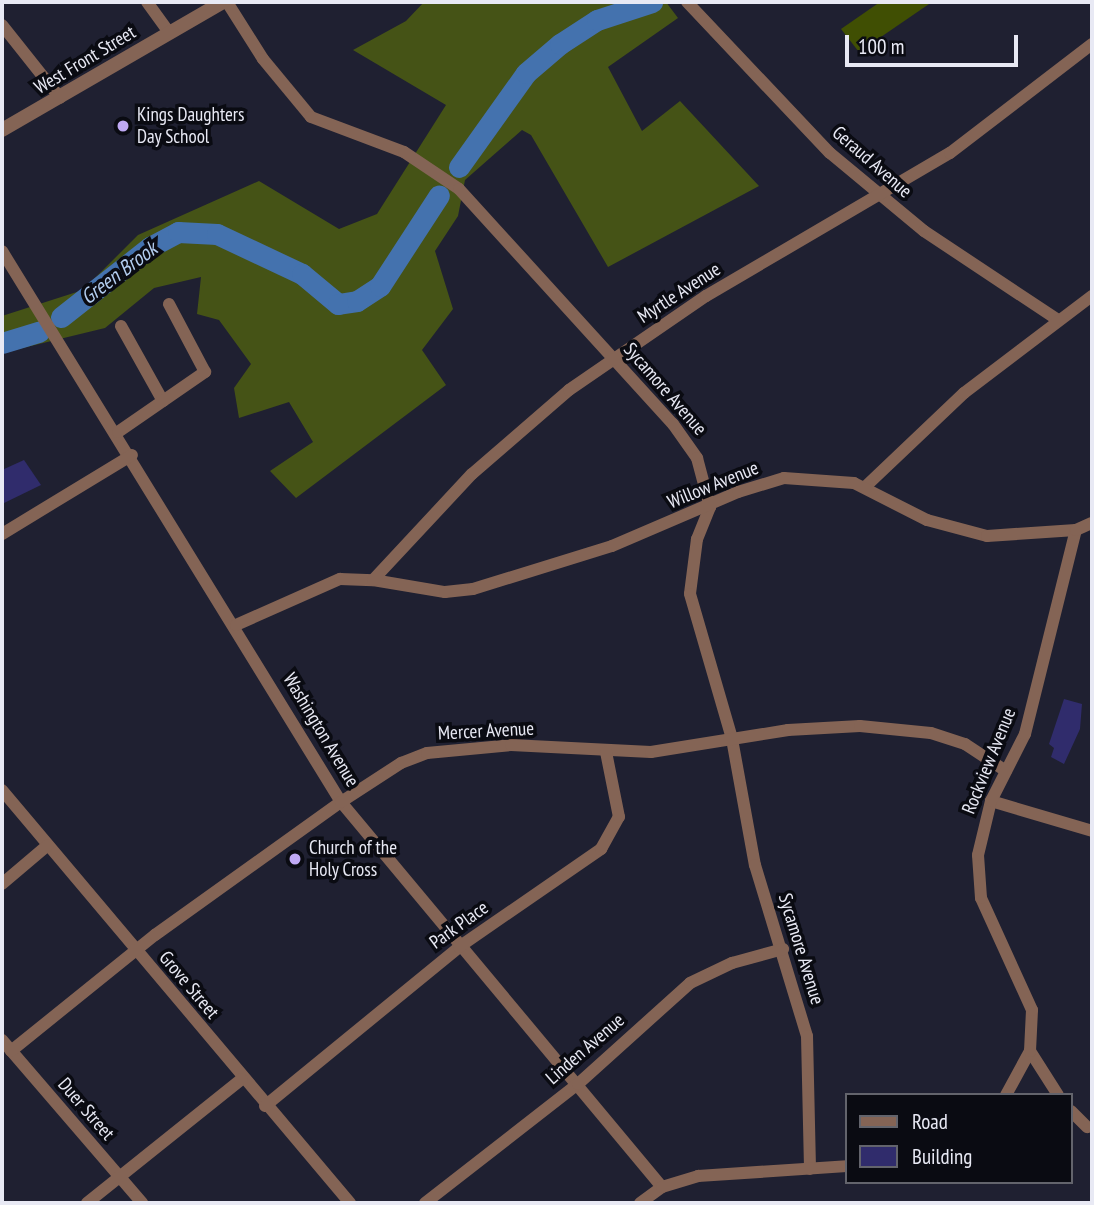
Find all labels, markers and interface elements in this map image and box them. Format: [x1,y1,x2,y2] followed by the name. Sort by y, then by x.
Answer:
[30,21,140,99] street label: West Front Street
[849,21,1022,65] scale bar
[858,33,904,60] text: 100 m
[137,104,244,148] place label: Kings Daughters Day School
[115,118,131,134] marker: Kings Daughters Day School
[827,121,917,203] street label: Geraud Avenue
[76,236,162,310] water label: Green Brook
[633,258,725,328] street label: Myrtle Avenue
[619,338,711,440] street label: Sycamore Avenue
[664,456,762,514] street label: Willow Avenue
[278,669,364,791] street label: Washington Avenue
[957,704,1021,818] street label: Rockview Avenue
[437,717,535,745] street label: Mercer Avenue
[309,837,397,881] place label: Church of the Holy Cross
[287,851,303,867] marker: Church of the Holy Cross
[773,891,829,1007] street label: Sycamore Avenue
[425,896,493,954] street label: Park Place
[154,947,224,1023] street label: Grove Street
[541,1009,629,1089] street label: Linden Avenue
[53,1073,119,1145] street label: Duer Street
[846,1093,1073,1184] legend
[912,1108,948,1135] text: Road
[912,1143,972,1170] text: Building

